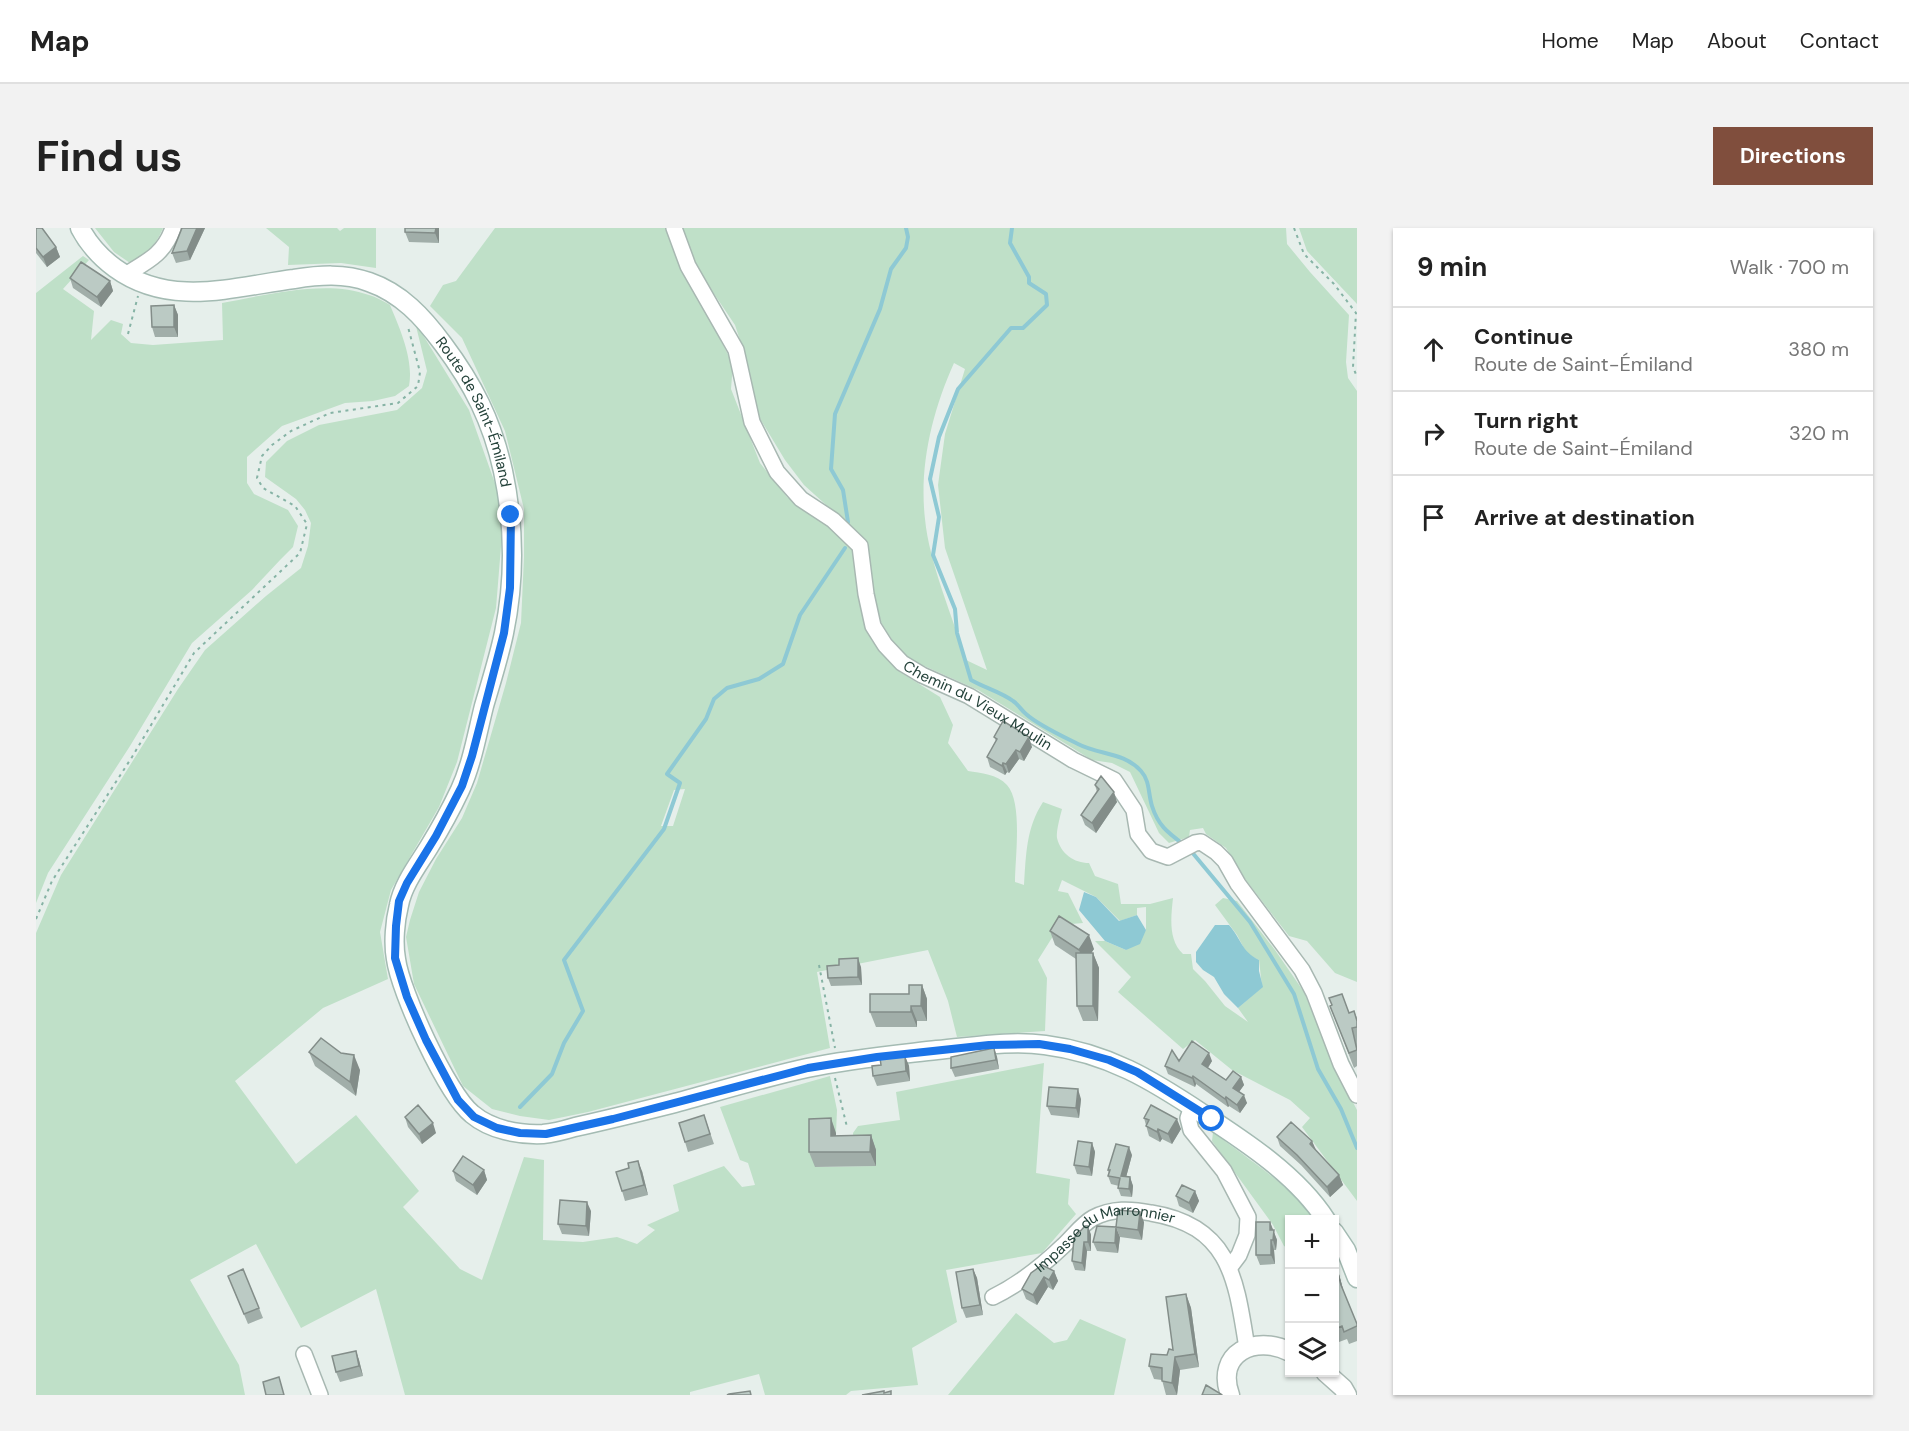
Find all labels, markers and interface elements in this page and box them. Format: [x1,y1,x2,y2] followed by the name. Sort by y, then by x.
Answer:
[30,23,90,60] text: Map
[1541,27,1599,55] text: Home
[1632,27,1674,55] text: Map
[1707,27,1767,55] text: About
[1800,27,1879,55] text: Contact
[1713,127,1873,185] button: Directions
[36,129,182,184] text: Find us
[1417,250,1487,284] text: 9 min
[1730,254,1849,280] text: Walk · 700 m
[1474,322,1573,351] text: Continue
[431,333,516,489] street label: Route de Saint-Émiland
[1417,333,1450,366] icon: ahead
[1788,336,1849,362] text: 380 m
[1474,351,1693,377] text: Route de Saint-Émiland
[1474,406,1579,435] text: Turn right
[1417,417,1450,450] icon: right
[1789,420,1849,446] text: 320 m
[1474,435,1693,461] text: Route de Saint-Émiland
[497,501,523,527] route end
[1417,501,1450,534] icon: arrive
[1474,503,1695,532] text: Arrive at destination
[899,656,1056,755] street label: Chemin du Vieux Moulin
[1198,1105,1224,1131] route start
[1031,1200,1178,1277] street label: Impasse du Marronnier
[1285,1215,1339,1377] map controls
[1285,1215,1339,1269] button: +
[1285,1269,1339,1323] button: −
[1285,1323,1339,1377] button: layers

